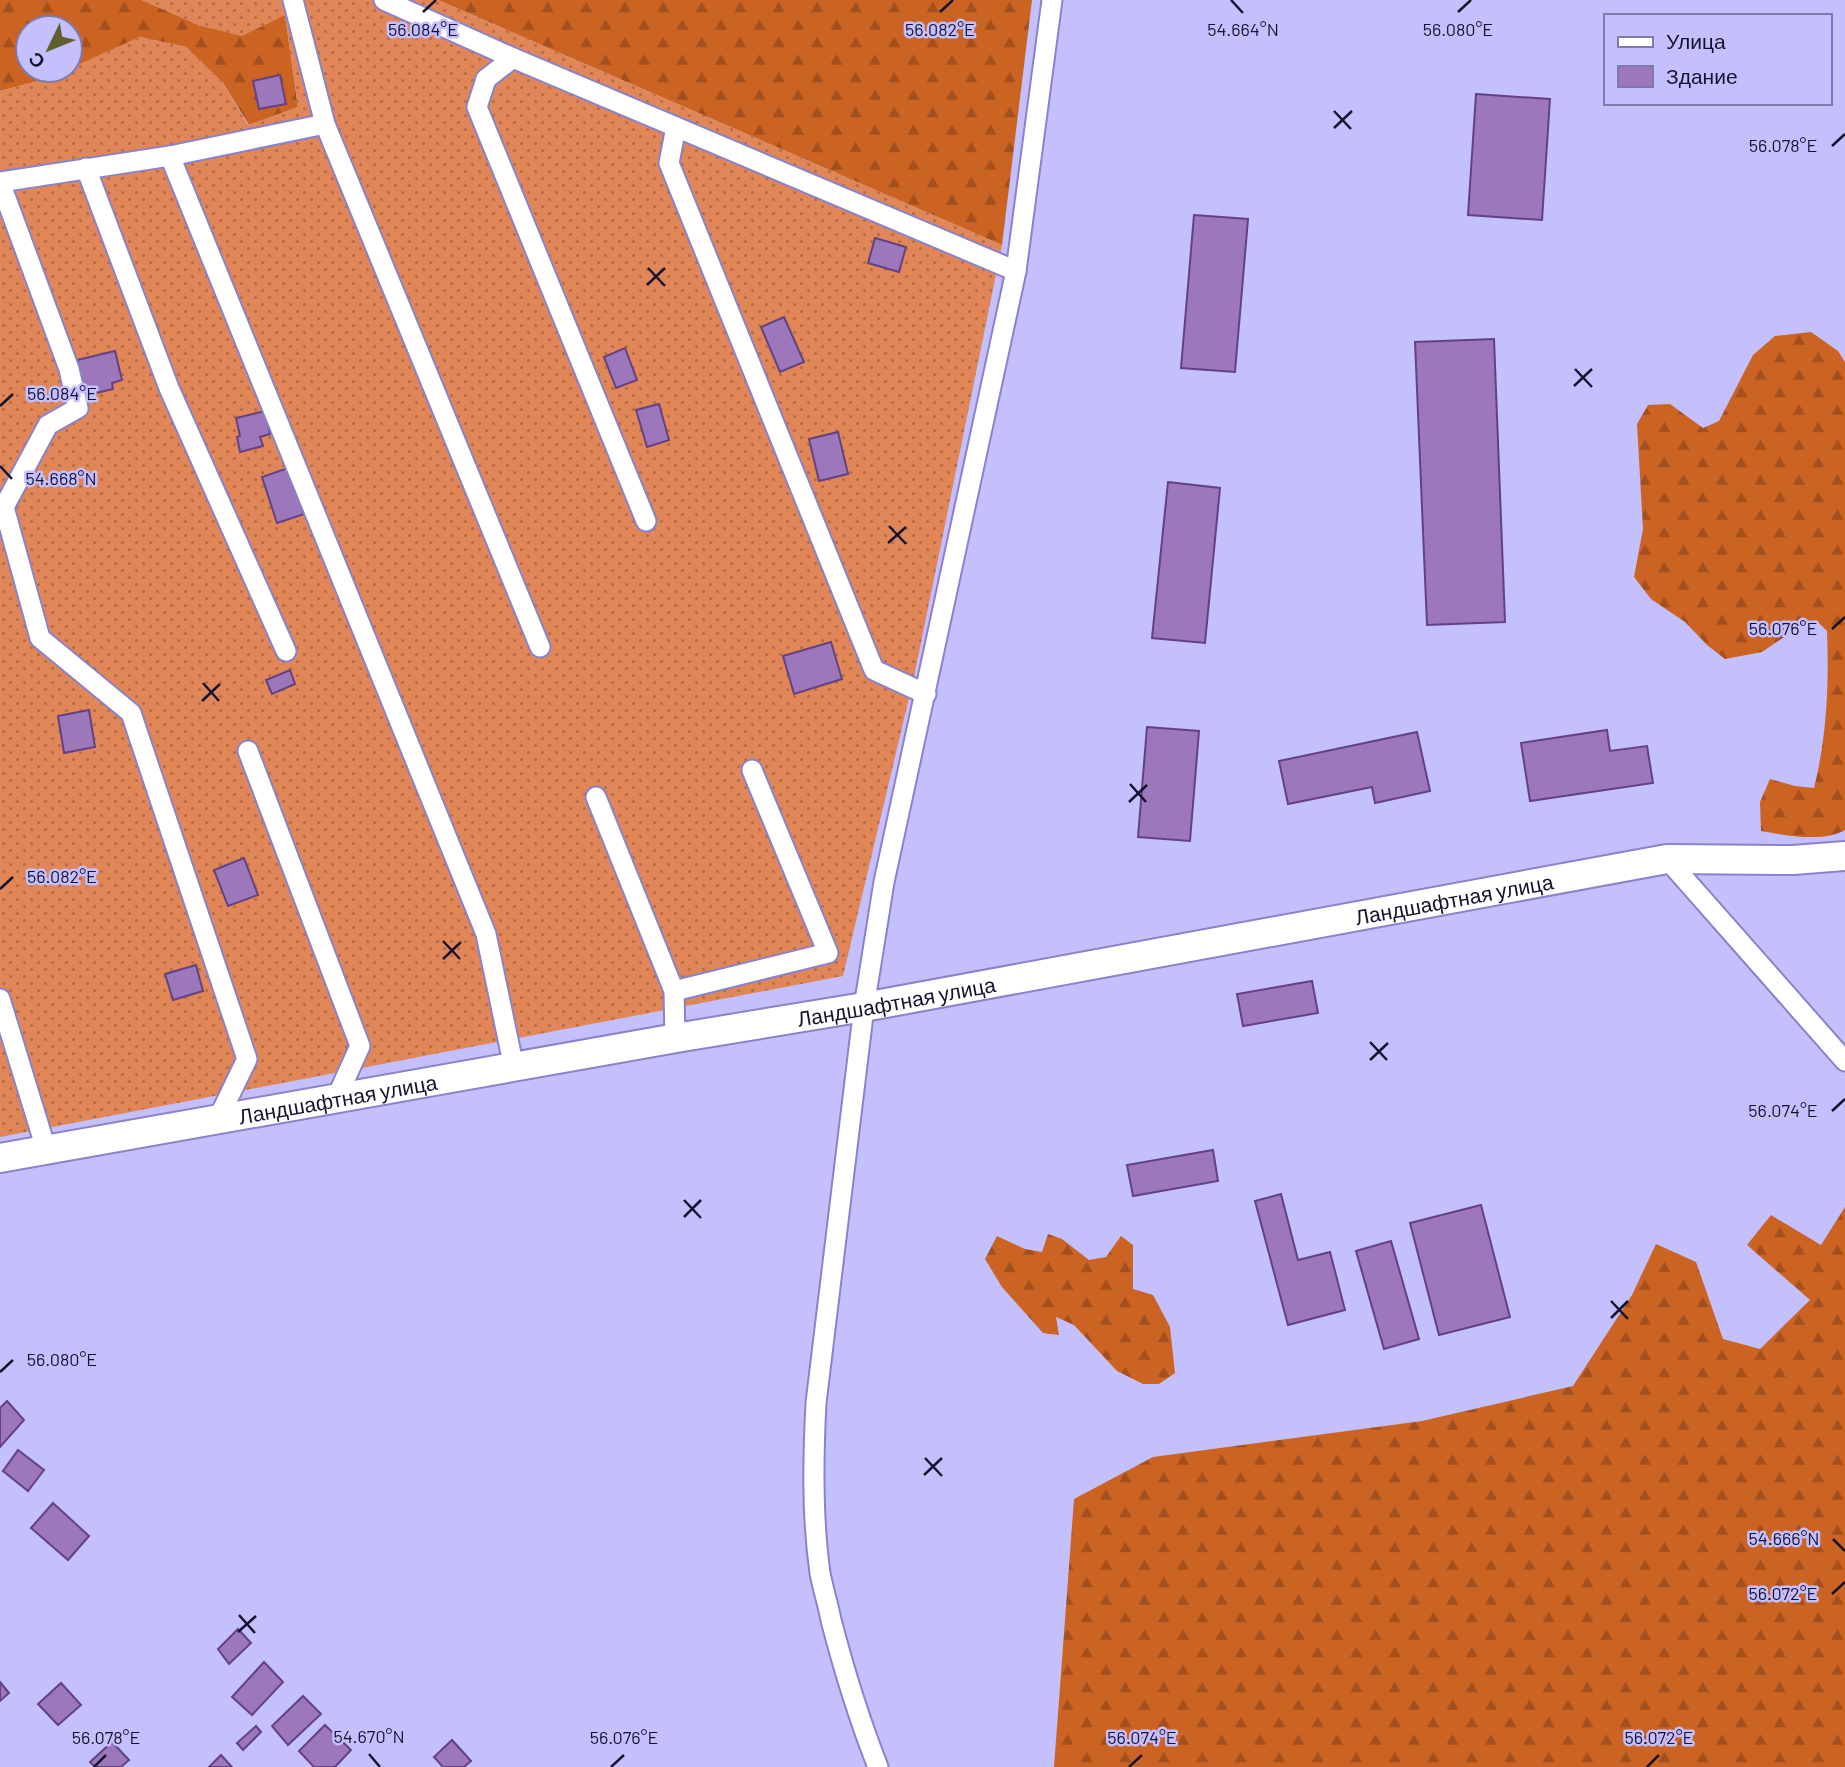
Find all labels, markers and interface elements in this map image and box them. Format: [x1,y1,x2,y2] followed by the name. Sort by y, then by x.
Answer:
[14,14,84,84] north arrow
[1604,14,1831,105] legend
[388,18,458,40] text: 56.084°E
[905,18,975,40] text: 56.082°E
[1207,18,1279,40] text: 54.664°N
[1423,18,1493,40] text: 56.080°E
[1666,28,1726,53] text: Улица
[23,48,49,74] text: С
[1666,63,1738,88] text: Здание
[1749,134,1817,156] text: 56.078°E
[27,382,97,404] text: 56.084°E
[25,467,97,489] text: 54.668°N
[1749,617,1817,639] text: 56.076°E
[27,865,97,887] text: 56.082°E
[1353,868,1555,929] street label: Ландшафтная улица
[795,970,998,1030] street label: Ландшафтная улица
[237,1068,439,1128] street label: Ландшафтная улица
[1748,1099,1818,1121] text: 56.074°E
[27,1348,97,1370] text: 56.080°E
[1748,1527,1820,1549] text: 54.666°N
[1749,1582,1818,1604] text: 56.072°E
[333,1725,405,1747] text: 54.670°N
[72,1726,140,1748] text: 56.078°E
[590,1726,658,1748] text: 56.076°E
[1107,1726,1177,1748] text: 56.074°E
[1625,1726,1694,1748] text: 56.072°E

